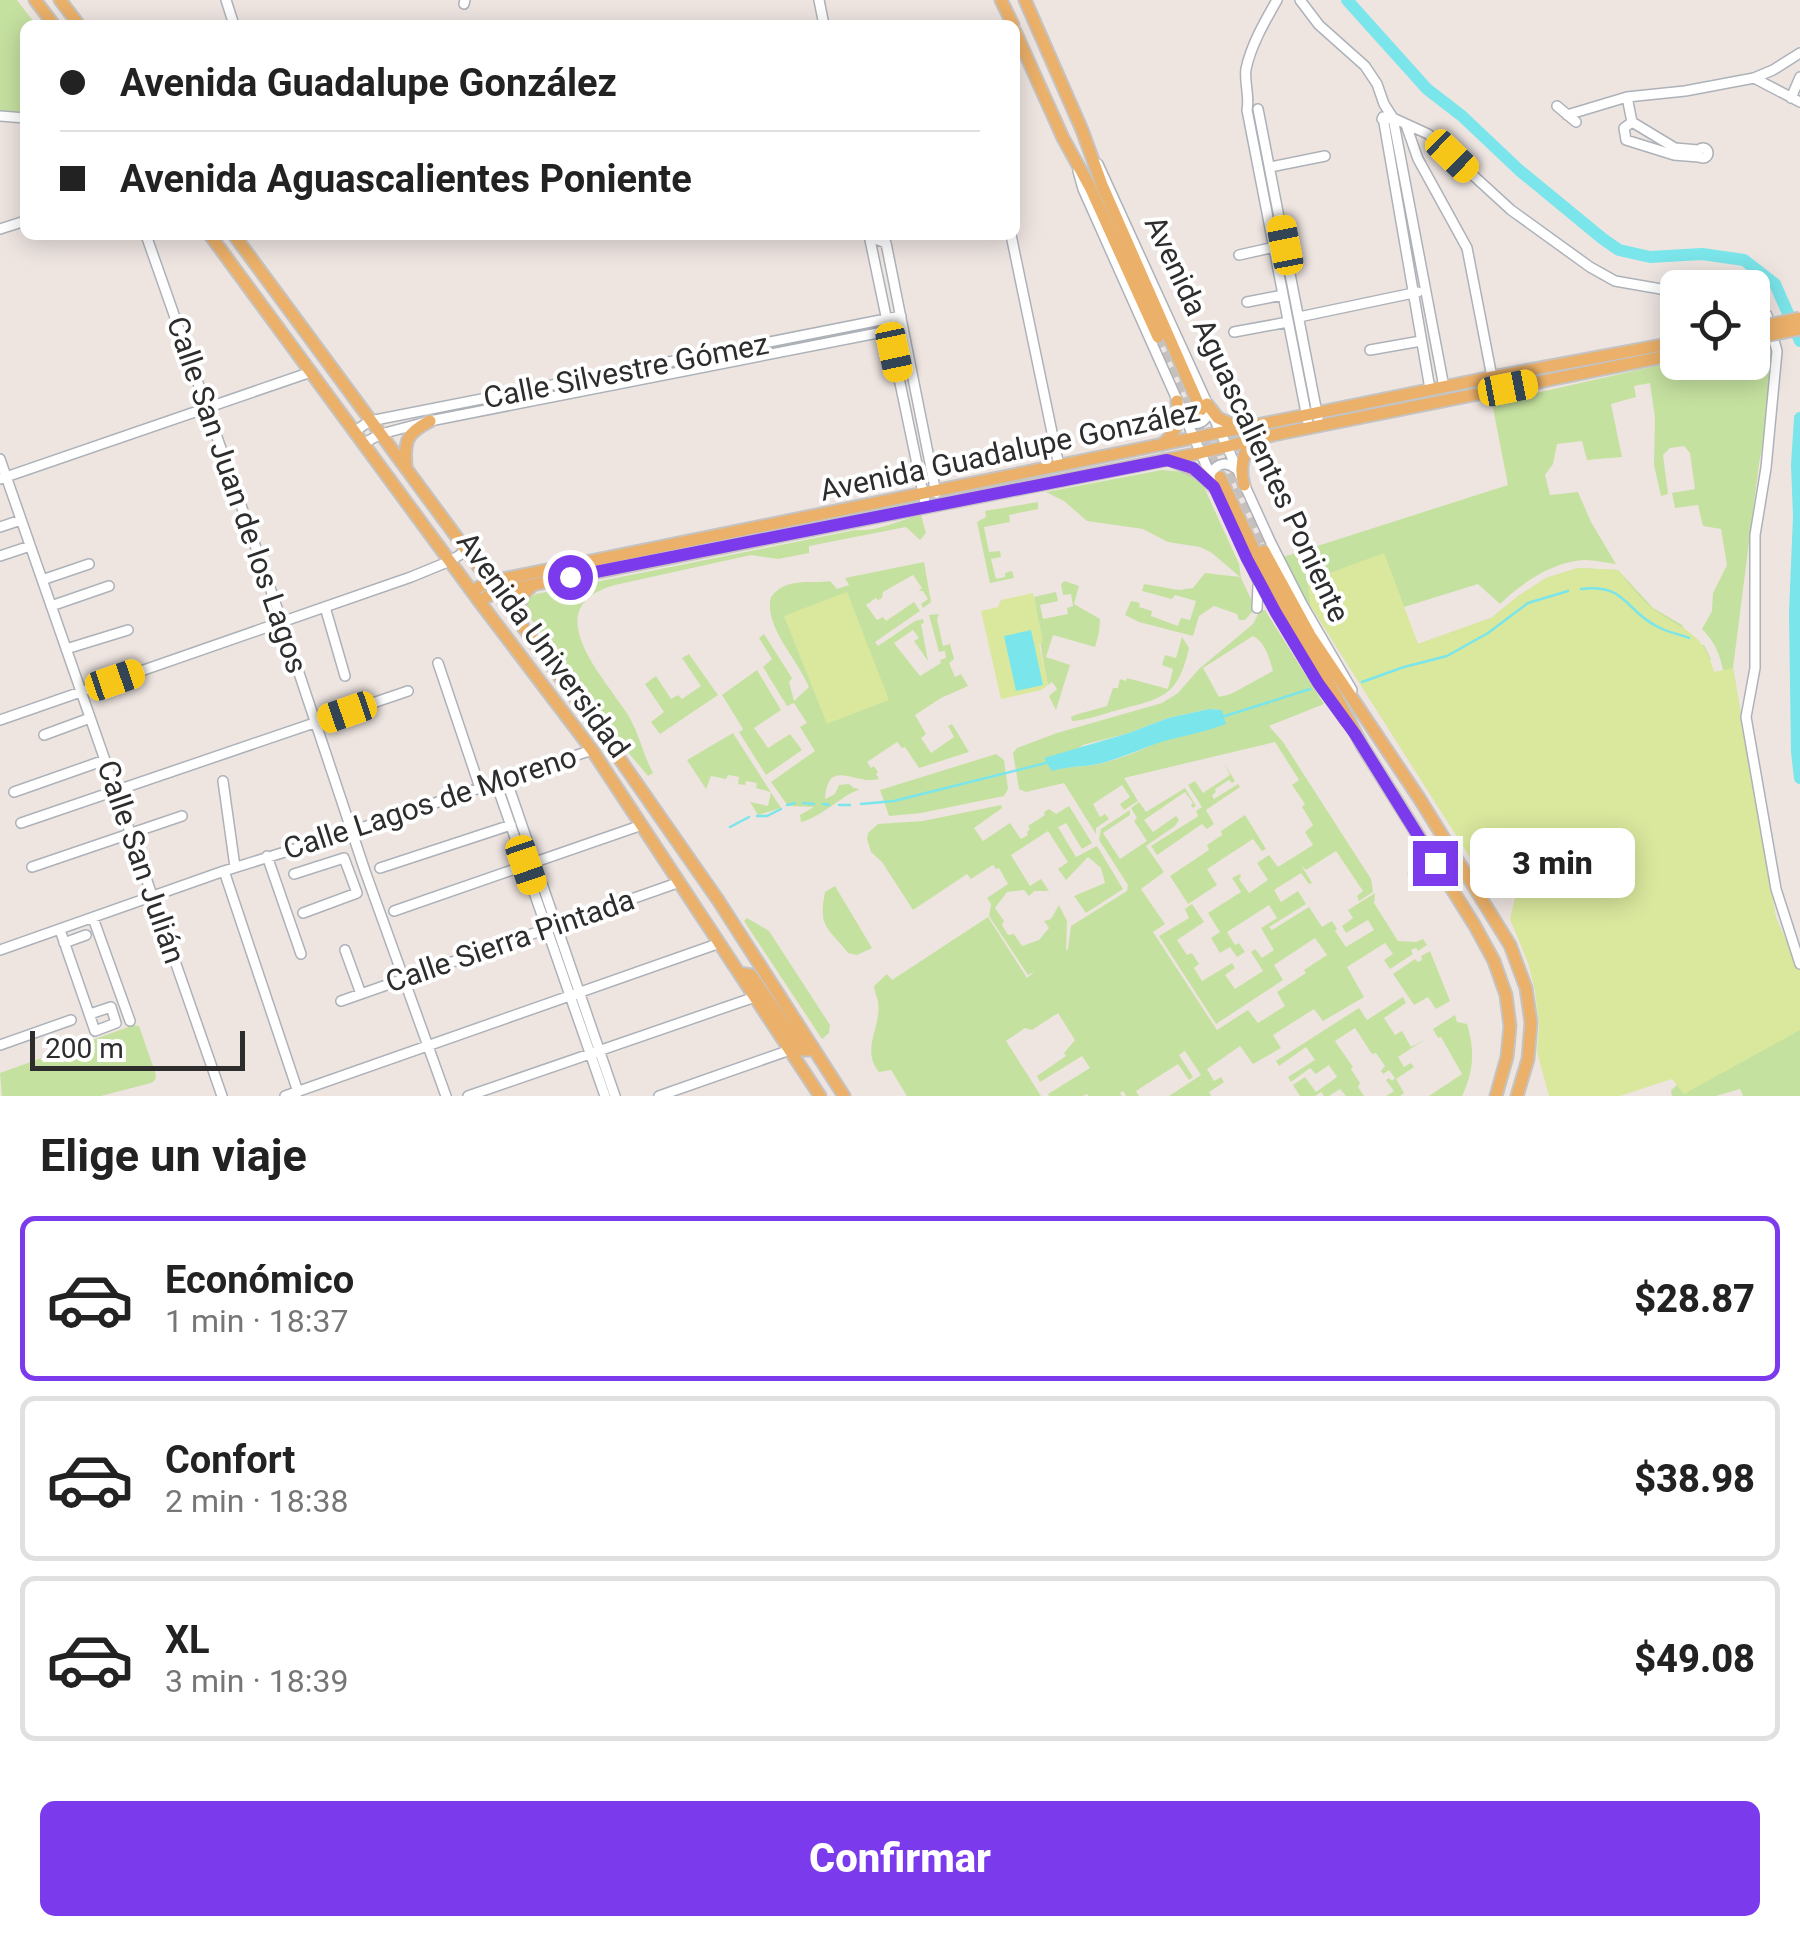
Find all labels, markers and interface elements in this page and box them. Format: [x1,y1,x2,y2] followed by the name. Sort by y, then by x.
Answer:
[120,61,617,105] text: Avenida Guadalupe González
[1420,124,1484,188] car
[120,157,692,201] text: Avenida Aguascalientes Poniente
[1138,210,1357,627] street label: Avenida Aguascalientes Poniente
[1265,213,1305,277] car
[1660,270,1770,380] map controls
[1660,270,1770,380] button: locate
[160,312,315,678] street label: Calle San Juan de los Lagos
[873,320,915,384] car
[480,326,771,415] street label: Calle Silvestre Gómez
[1476,368,1540,408] car
[817,393,1203,508] street label: Avenida Guadalupe González
[450,525,637,764] street label: Avenida Universidad
[548,555,593,600] route start
[82,656,148,704] car
[314,688,380,736] car
[279,739,581,866] street label: Calle Lagos de Moreno
[90,756,193,968] street label: Calle San Julián
[1470,828,1635,898] callout: 3 min
[502,832,550,898] car
[1413,841,1458,886] route end
[1512,844,1593,882] text: 3 min
[381,882,639,999] street label: Calle Sierra Pintada
[30,1026,245,1070] scale bar
[45,1032,124,1065] text: 200 m
[40,1129,307,1182] text: Elige un viaje
[45,1254,135,1344] icon: car
[165,1258,354,1302] text: Económico
[1634,1277,1755,1321] text: $28.87
[165,1302,348,1340] text: 1 min · 18:37
[45,1434,135,1524] icon: car
[165,1438,295,1482] text: Confort
[1634,1457,1755,1501] text: $38.98
[165,1482,348,1520] text: 2 min · 18:38
[45,1614,135,1704] icon: car
[165,1618,210,1662] text: XL
[1634,1637,1755,1681] text: $49.08
[165,1662,348,1700] text: 3 min · 18:39
[40,1801,1760,1916] button: Confirmar

